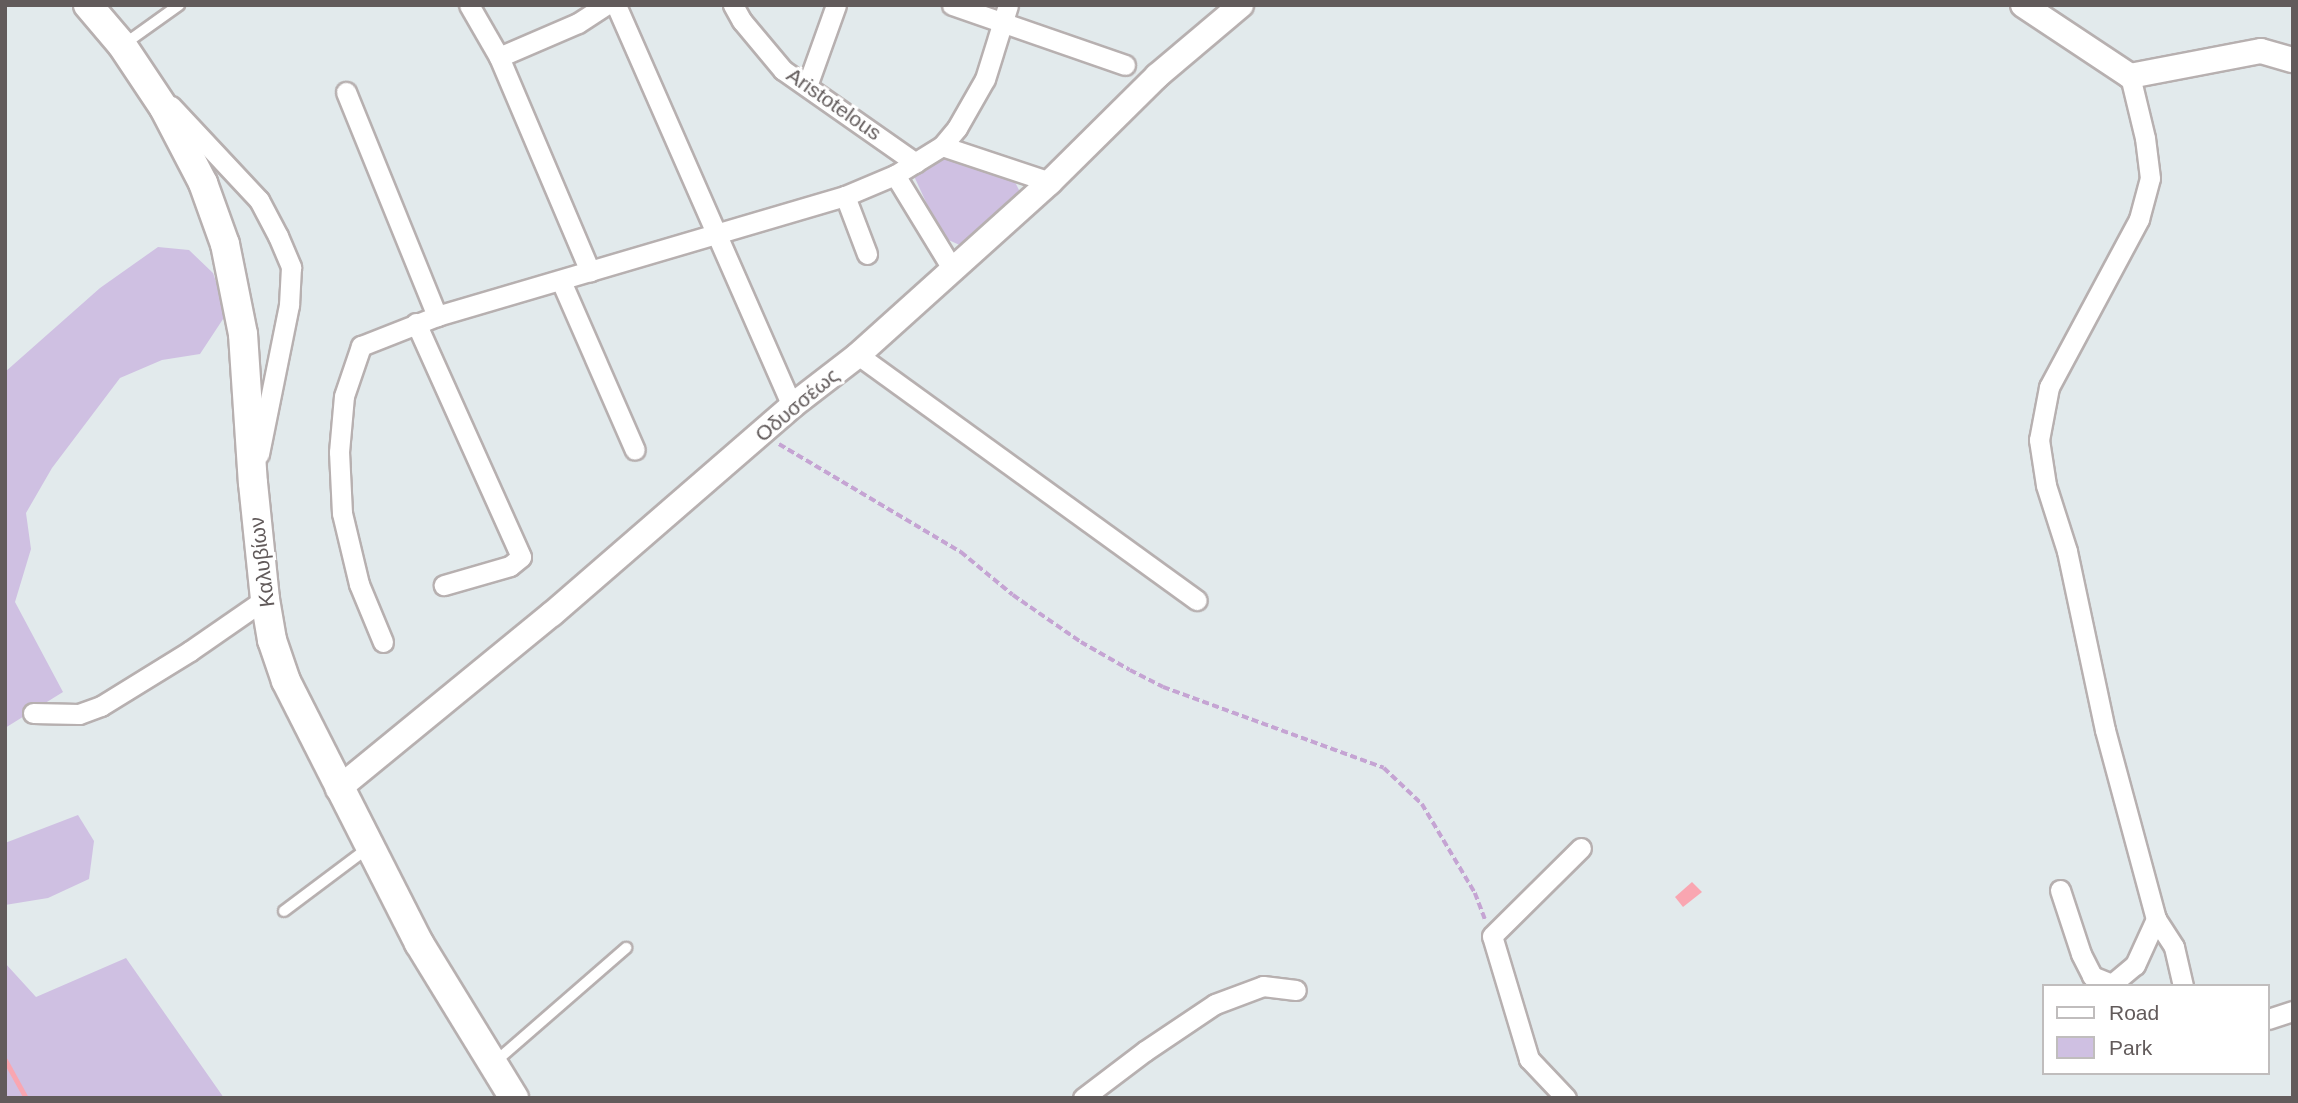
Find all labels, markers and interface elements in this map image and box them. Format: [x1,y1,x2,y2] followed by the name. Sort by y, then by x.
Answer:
[782,62,886,146] street label: Aristotelous
[750,363,844,447] street label: Οδυσσέως
[244,515,280,609] street label: Καλυβίων
[2042,984,2270,1075] legend
[2109,1001,2159,1024] text: Road
[2109,1036,2152,1059] text: Park

